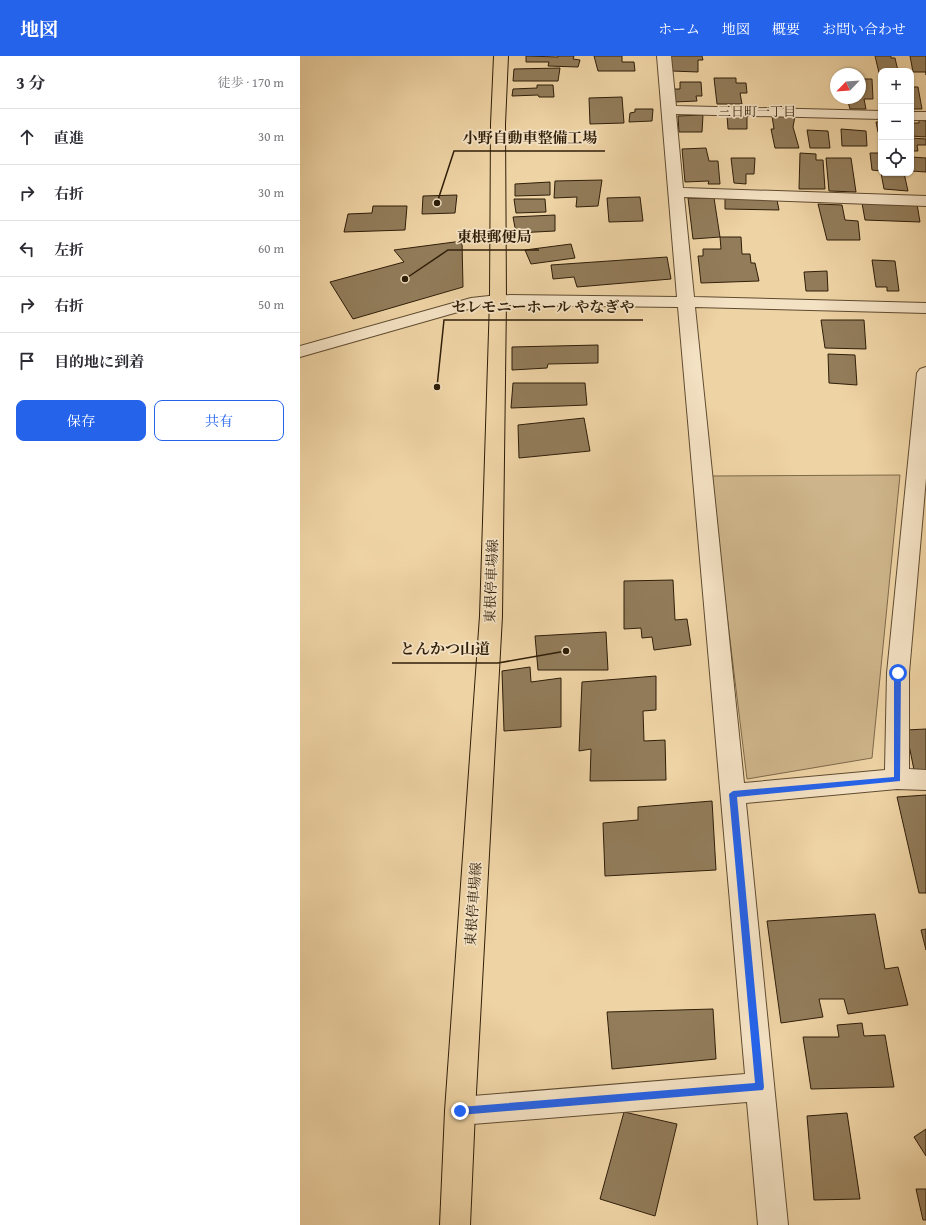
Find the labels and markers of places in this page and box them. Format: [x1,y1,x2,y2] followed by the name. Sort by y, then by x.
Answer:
[454,124,605,151] callout: 小野自動車整備工場
[448,223,539,250] callout: 東根郵便局
[444,293,643,320] callout: セレモニーホール やなぎや
[392,636,498,663] callout: とんかつ山道

